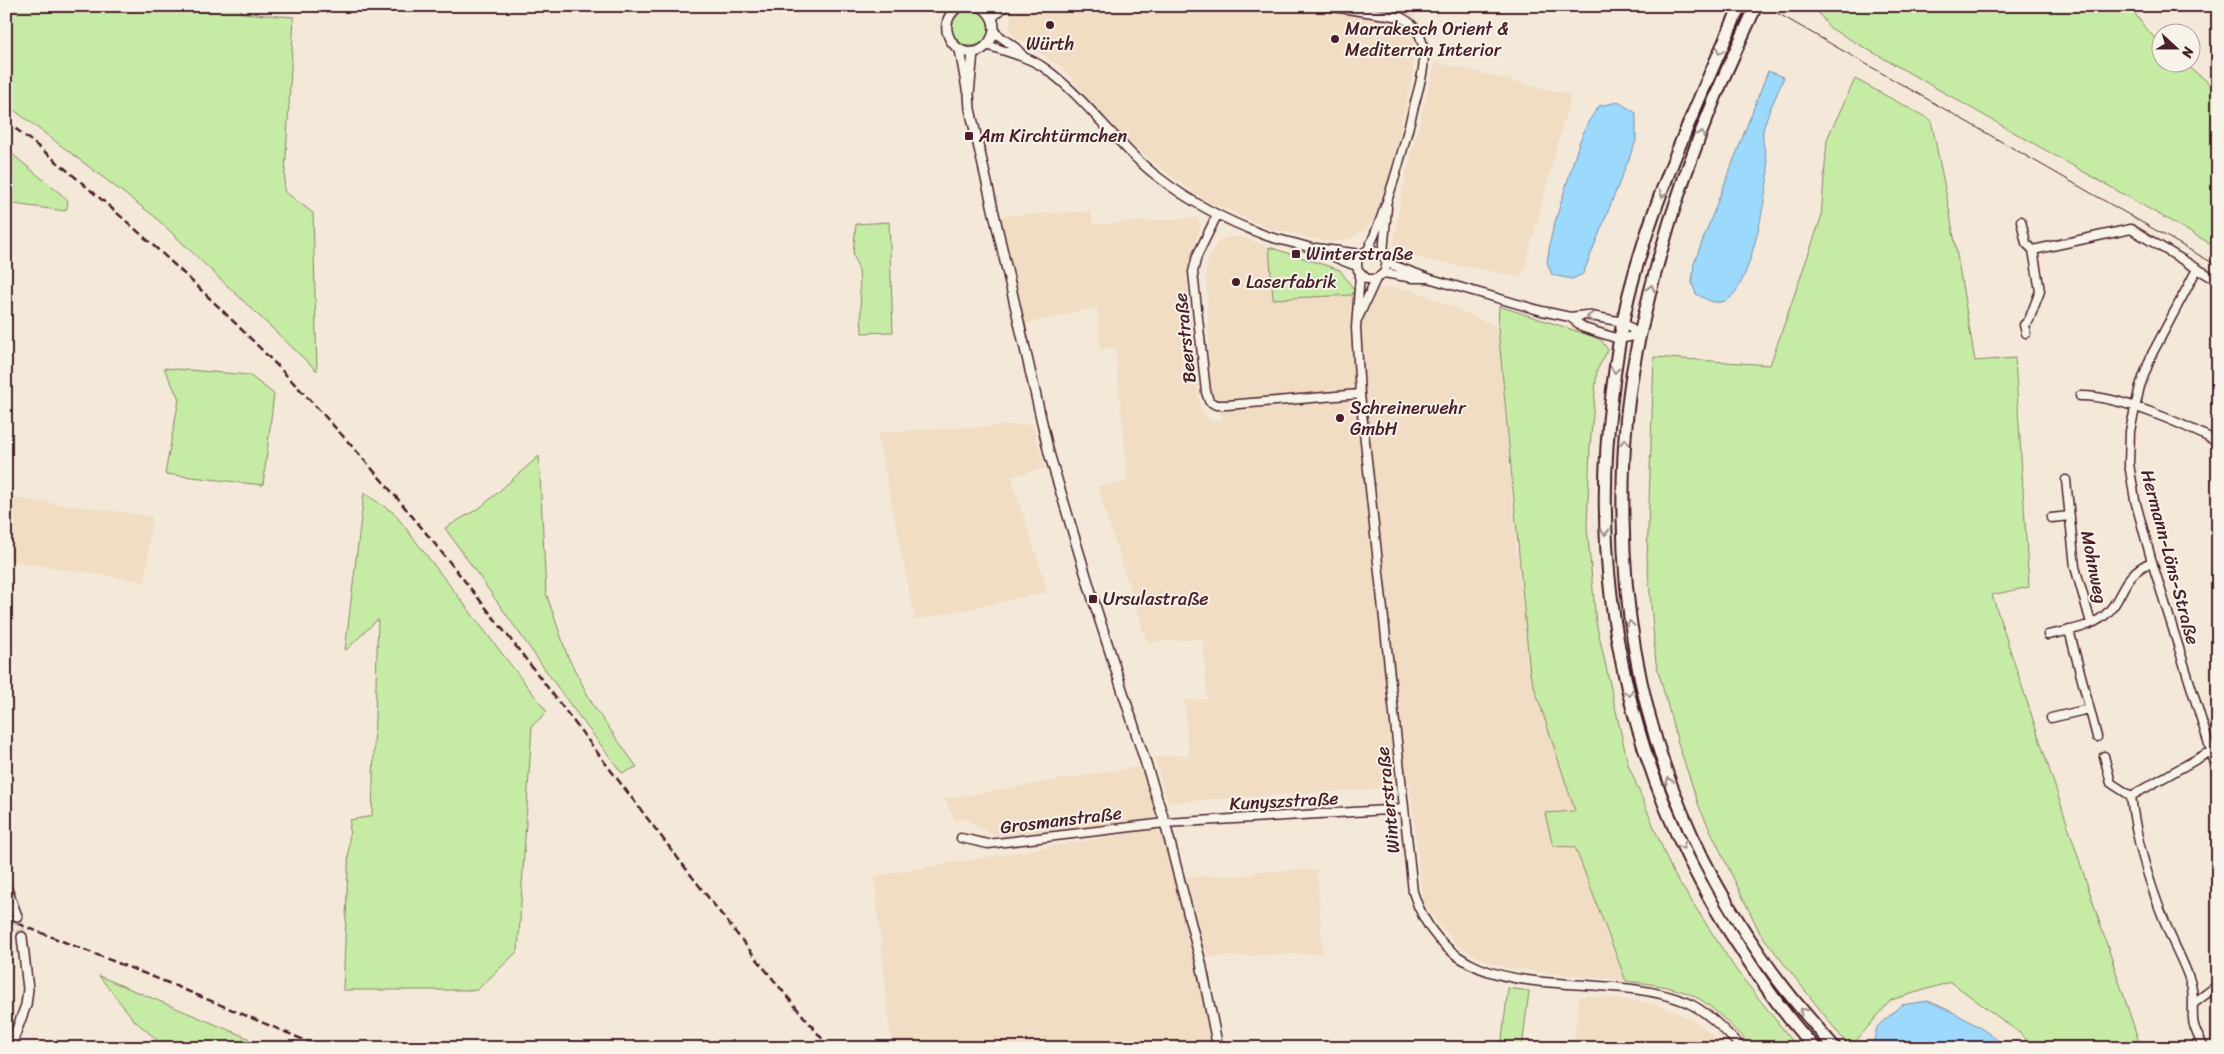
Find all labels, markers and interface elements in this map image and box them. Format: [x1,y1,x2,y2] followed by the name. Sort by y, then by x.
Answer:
[1345,13,1508,66] place label: Marrakesch Orient & Mediterran Interior
[1044,19,1056,31] marker: Würth
[2152,22,2202,72] north arrow
[1026,28,1074,60] place label: Würth
[1329,33,1341,45] marker: Marrakesch Orient & Mediterran Interior
[2174,43,2201,62] text: N
[1716,46,1727,55] one-way arrow
[978,120,1127,152] place label: Am Kirchtürmchen
[963,130,975,142] marker: Am Kirchtürmchen
[1695,130,1705,138] one-way arrow
[1658,189,1669,198] one-way arrow
[1306,238,1413,270] place label: Winterstraße
[1290,248,1302,260] marker: Winterstraße
[1246,266,1337,298] place label: Laserfabrik
[1230,276,1242,288] marker: Laserfabrik
[1645,284,1656,292] one-way arrow
[1164,291,1206,385] street label: Beerstraße
[1585,312,1593,323] one-way arrow
[1610,367,1621,375] one-way arrow
[1350,392,1467,445] place label: Schreinerwehr GmbH
[1334,412,1346,424] marker: Schreinerwehr GmbH
[1620,438,1630,446] one-way arrow
[2131,466,2209,648] street label: Hermann-Löns-Straße
[2071,528,2117,606] street label: Mohnweg
[1600,529,1611,537] one-way arrow
[1103,583,1209,615] place label: Ursulastraße
[1087,593,1099,605] marker: Ursulastraße
[1625,619,1636,627] one-way arrow
[1623,688,1633,696] one-way arrow
[1366,745,1410,855] street label: Winterstraße
[1665,777,1676,786] one-way arrow
[1229,782,1339,820] street label: Kunyszstraße
[998,797,1124,843] street label: Grosmanstraße
[1676,841,1687,850] one-way arrow
[1800,1008,1809,1017] one-way arrow

